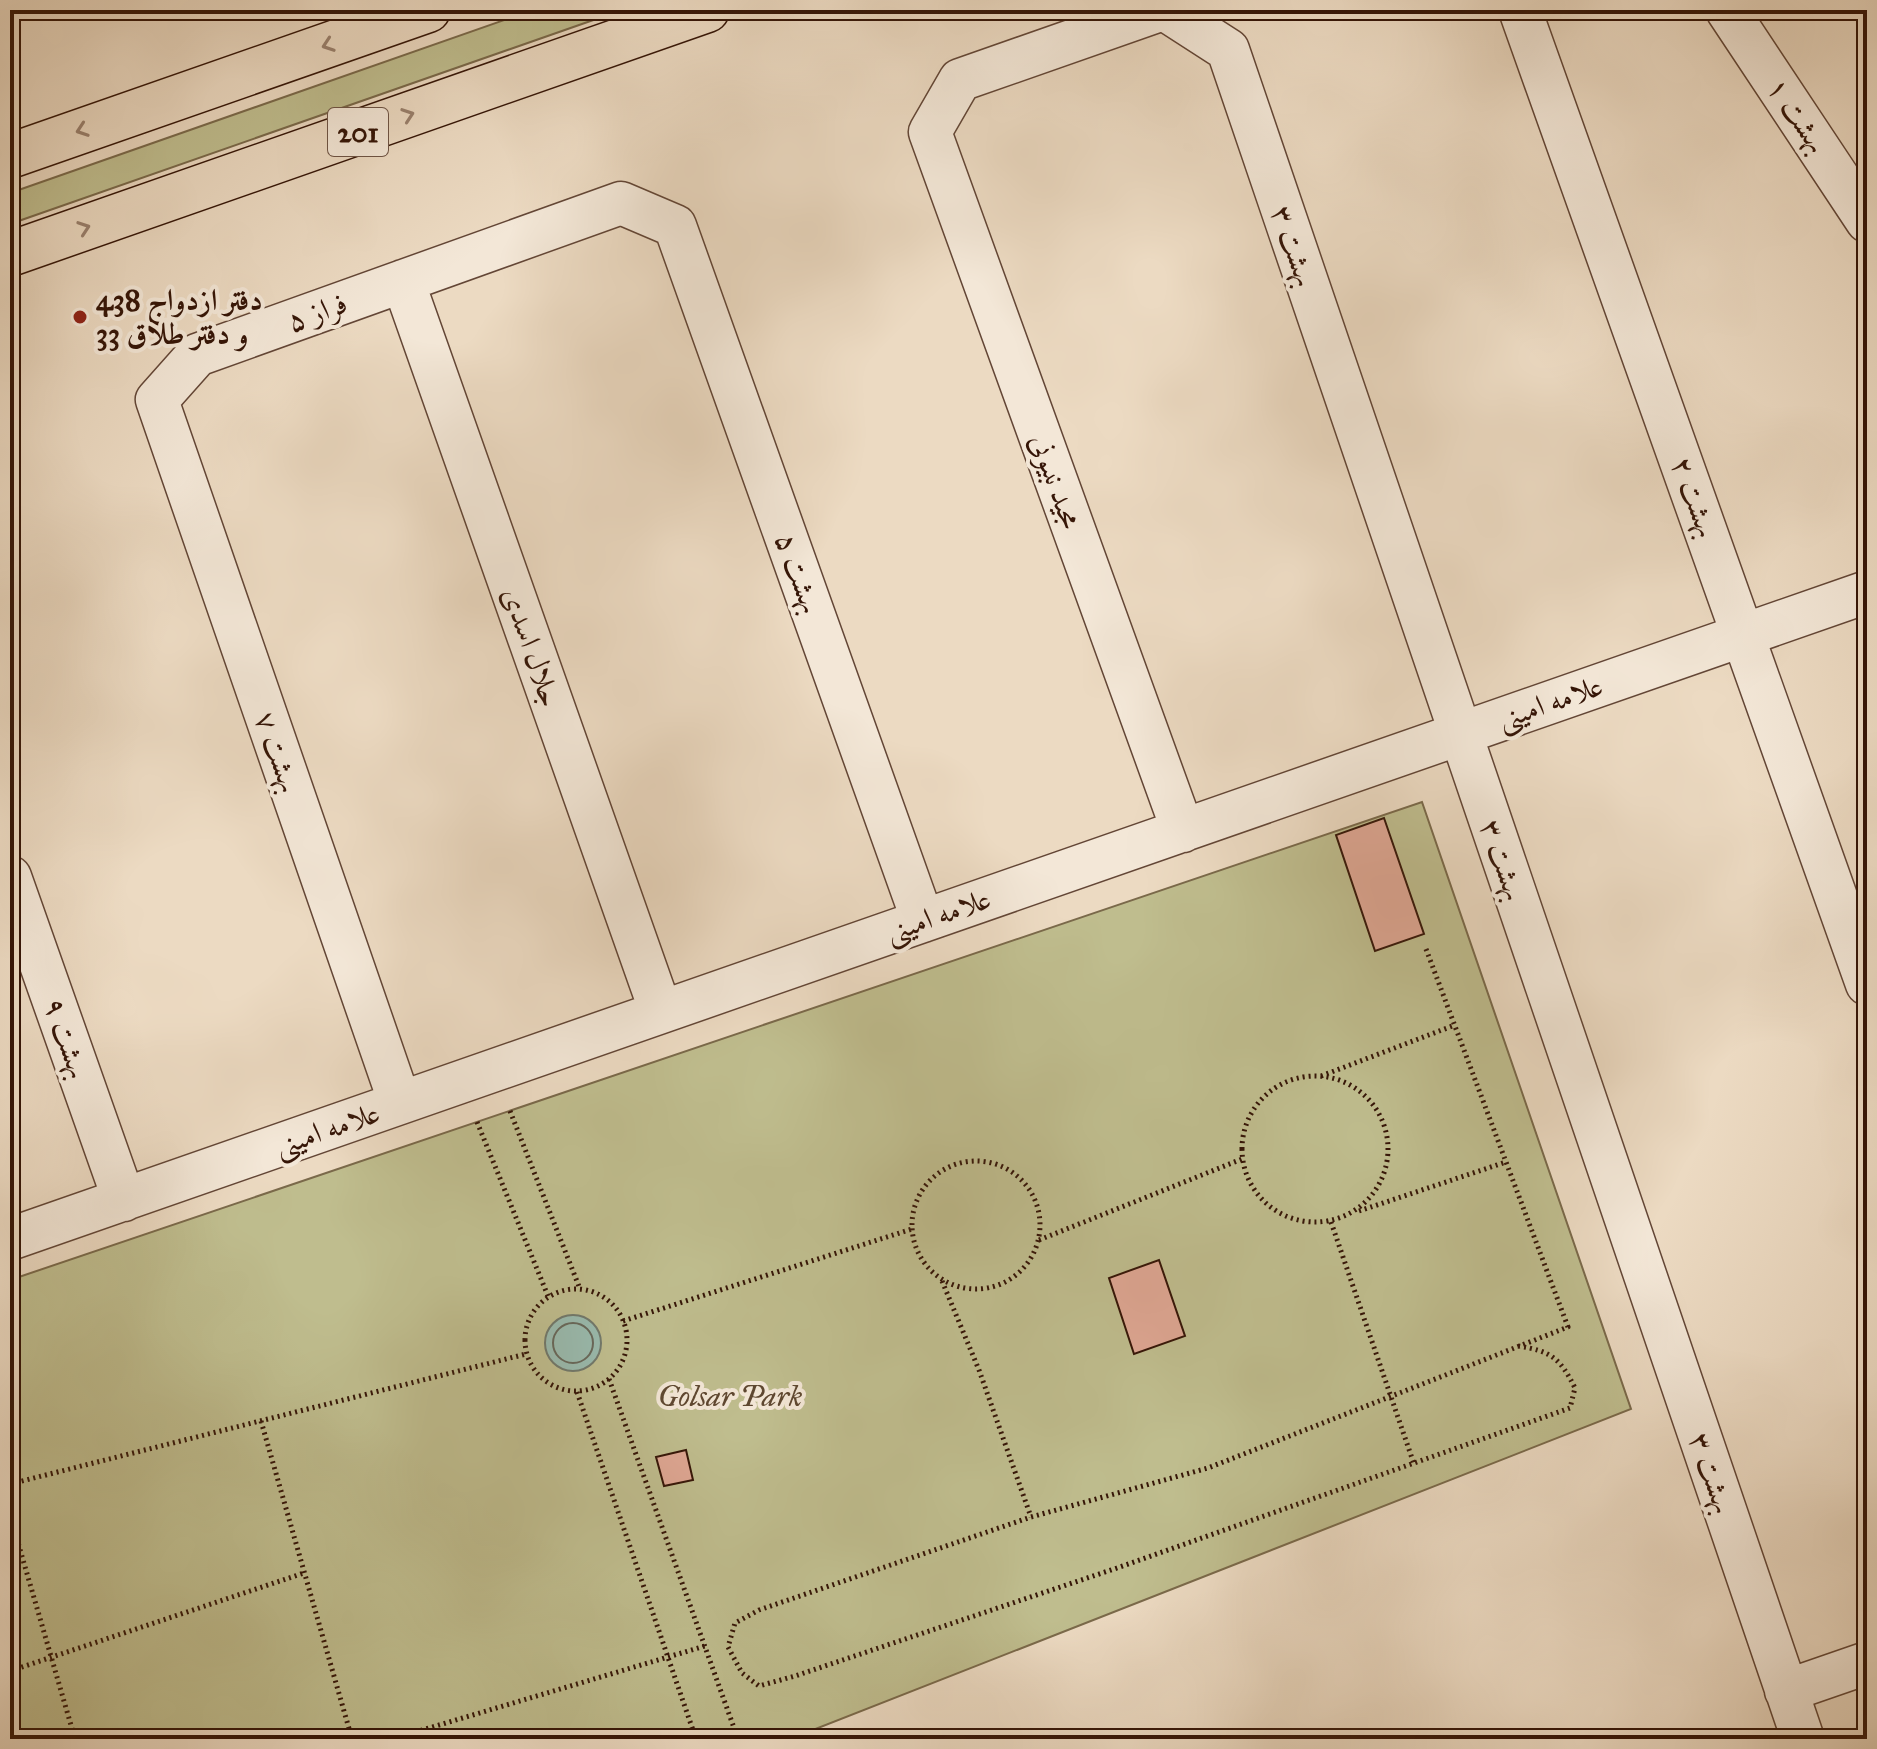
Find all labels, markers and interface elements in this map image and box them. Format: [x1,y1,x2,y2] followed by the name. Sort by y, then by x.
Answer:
[322,35,336,52] one-way arrow
[1759,70,1836,160] street label: بهشت ۱
[328,108,388,156] road number: 201
[401,108,415,124] one-way arrow
[76,121,90,137] one-way arrow
[1262,201,1325,292] street label: بهشت ۳
[76,222,90,238] one-way arrow
[96,282,263,352] place label: دفتر ازدواج 438 و دفتر طلاق 33
[282,285,352,340] street label: فراز ۵
[71,308,89,326] marker: دفتر ازدواج 438 و دفتر طلاق 33
[1021,429,1090,534] street label: مجید نبیونی
[1663,452,1726,543] street label: بهشت ۲
[767,528,830,619] street label: بهشت ۵
[495,582,569,712] street label: جلال اسدی
[1492,667,1609,741] street label: علامه امینی
[246,707,309,798] street label: بهشت ۷
[1471,815,1534,906] street label: بهشت ۳
[880,880,997,954] street label: علامه امینی
[35,993,98,1084] street label: بهشت ۹
[269,1094,386,1168] street label: علامه امینی
[658,1378,802,1414] park label: Golsar Park
[1680,1428,1743,1519] street label: بهشت ۳

